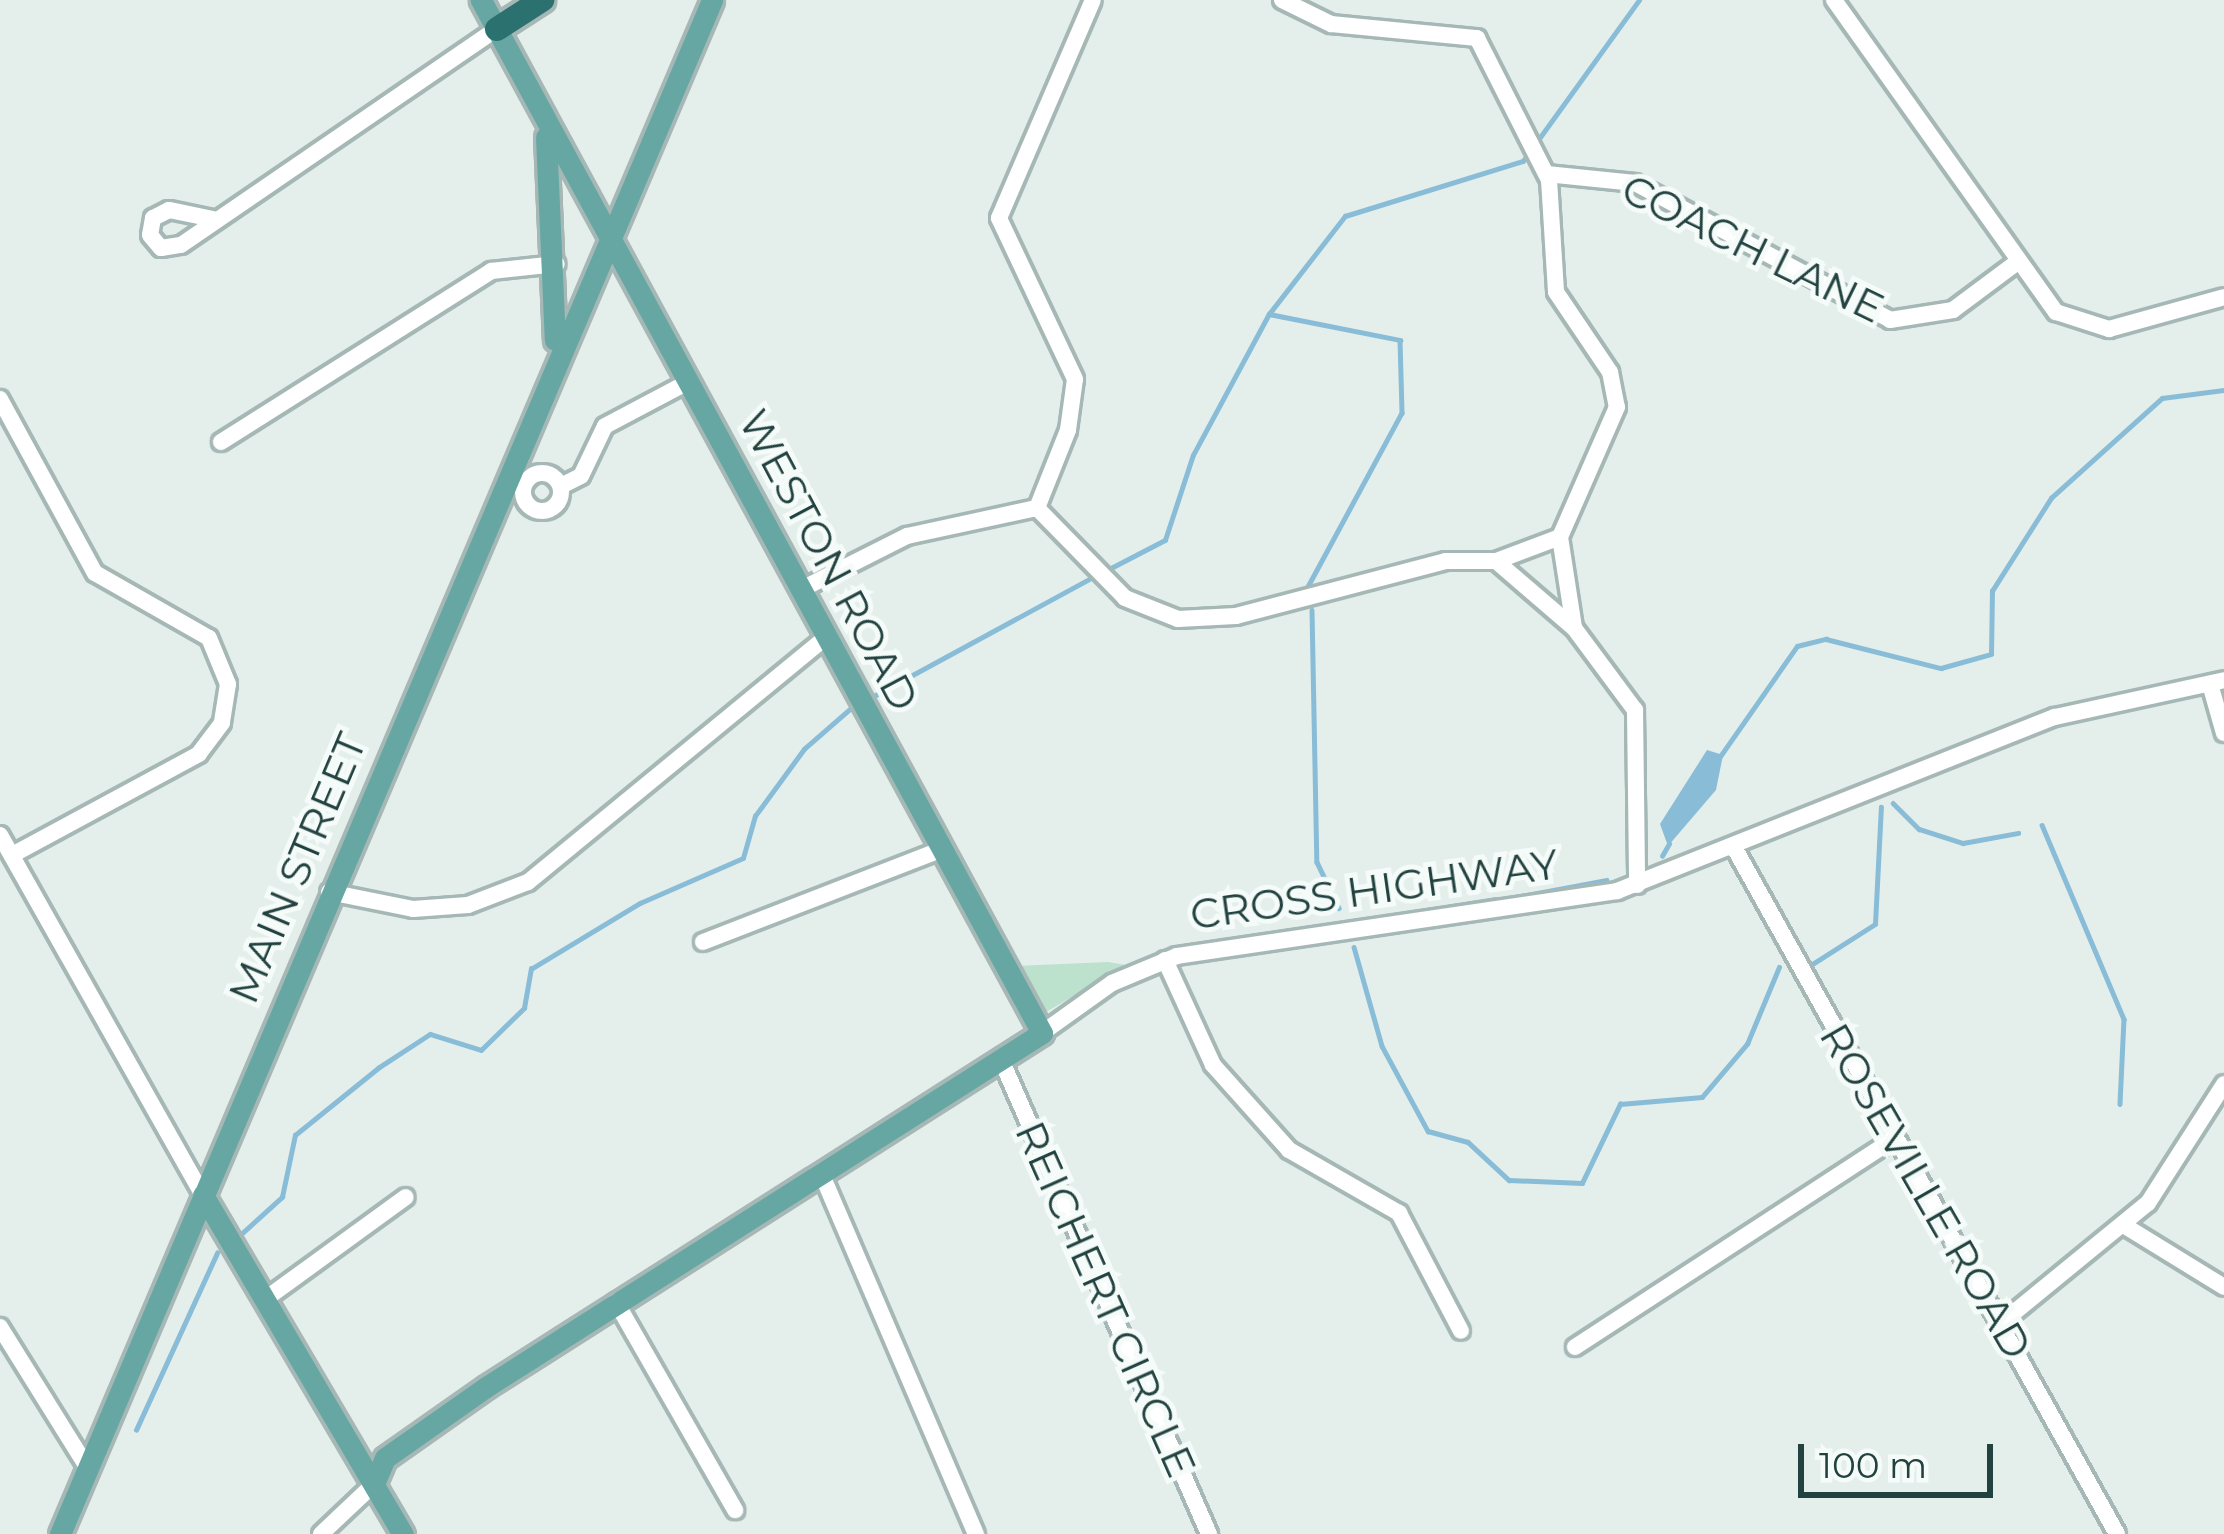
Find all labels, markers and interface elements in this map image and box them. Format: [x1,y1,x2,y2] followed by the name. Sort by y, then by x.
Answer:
[1614,163,1892,333] street label: COACH LANE
[728,401,930,719] street label: WESTON ROAD
[217,725,377,1011] street label: MAIN STREET
[1187,838,1561,940] street label: CROSS HIGHWAY
[1809,1014,2043,1368] street label: ROSEVILLE ROAD
[1005,1114,1207,1484] street label: REICHERT CIRCLE
[1804,1420,1999,1494] scale bar
[1819,1443,1927,1487] text: 100 m

